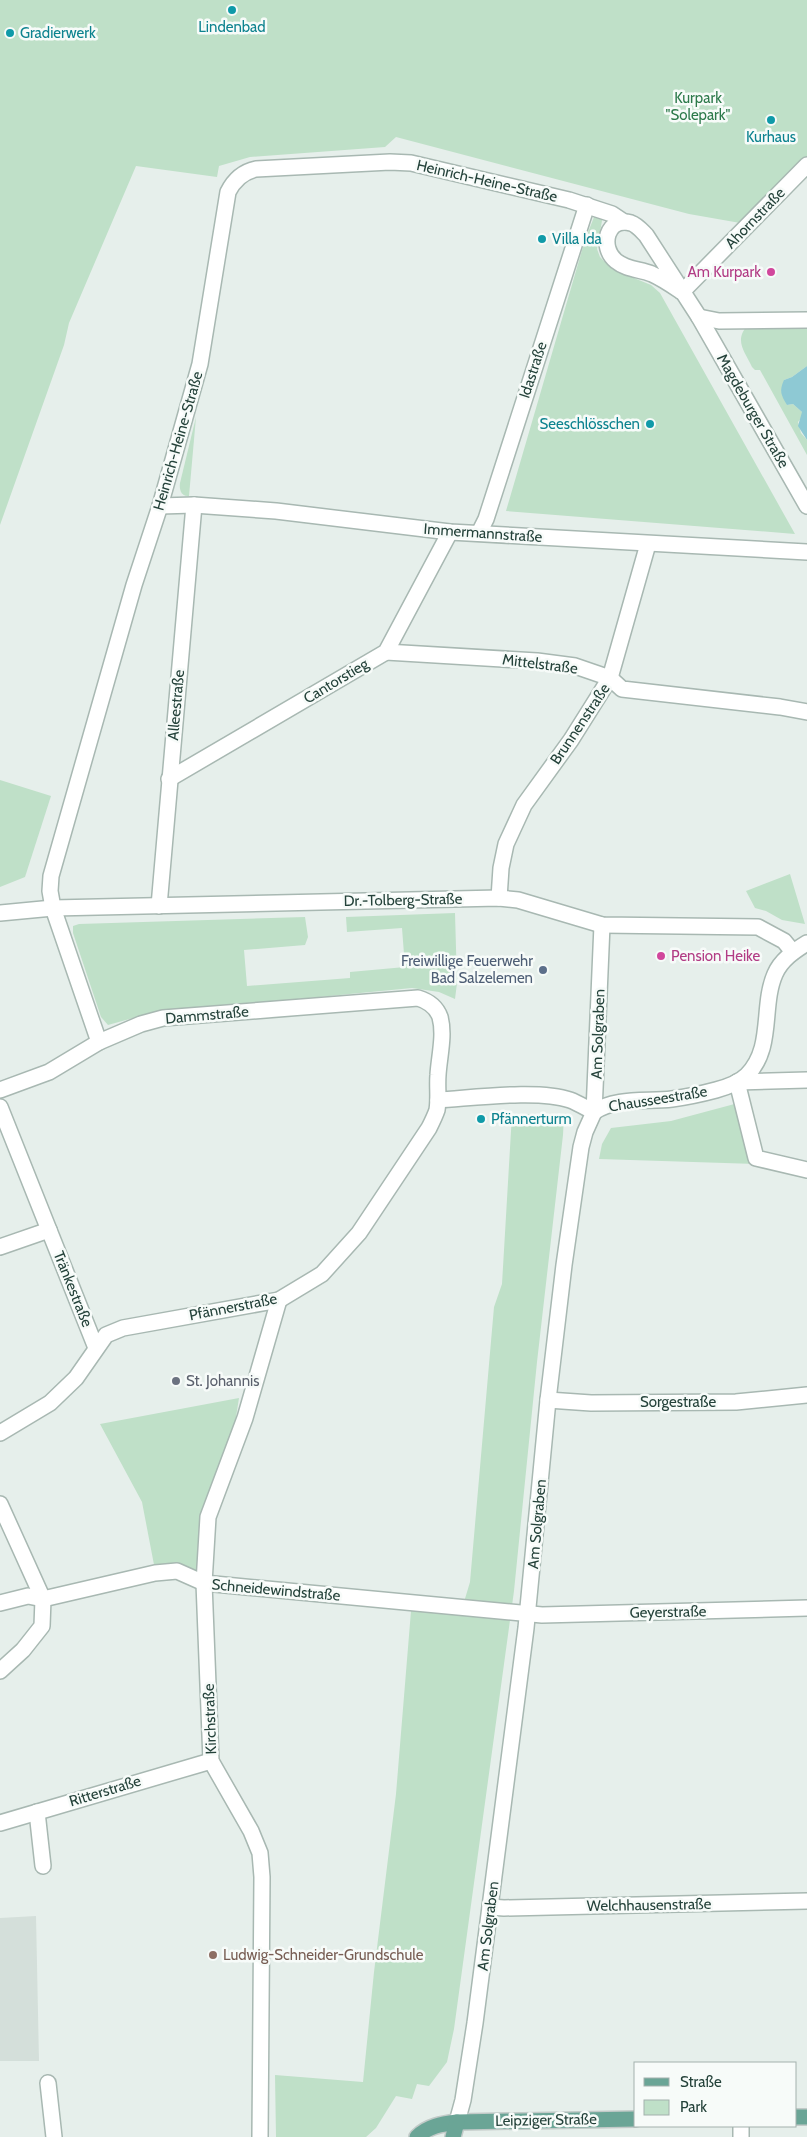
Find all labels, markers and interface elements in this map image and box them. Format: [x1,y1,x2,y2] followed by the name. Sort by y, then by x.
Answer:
[226,4,238,16] marker: Lindenbad
[198,18,266,36] place label: Lindenbad
[20,24,96,42] place label: Gradierwerk
[4,27,16,39] marker: Gradierwerk
[666,89,731,124] park label: Kurpark "Solepark"
[765,114,777,126] marker: Kurhaus
[746,128,796,146] place label: Kurhaus
[415,156,559,206] street label: Heinrich-Heine-Straße
[721,183,789,252] street label: Ahornstraße
[552,230,603,248] place label: Villa Ida
[536,233,548,245] marker: Villa Ida
[687,263,761,281] place label: Am Kurpark
[765,266,777,278] marker: Am Kurpark
[515,339,551,401] street label: Idastraße
[713,351,793,471] street label: Magdeburger Straße
[150,369,207,513] street label: Heinrich-Heine-Straße
[540,415,640,433] place label: Seeschlösschen
[644,418,656,430] marker: Seeschlösschen
[423,520,543,546] street label: Immermannstraße
[501,650,579,678] street label: Mittelstraße
[300,654,372,707] street label: Cantorstieg
[164,669,188,741] street label: Alleestraße
[546,680,614,768] street label: Brunnenstraße
[344,890,463,910] street label: Dr.-Tolberg-Straße
[671,947,760,965] place label: Pension Heike
[655,950,667,962] marker: Pension Heike
[401,952,533,987] place label: Freiwillige Feuerwehr Bad Salzelemen
[537,964,549,976] marker: Freiwillige Feuerwehr Bad Salzelemen
[587,989,609,1079] street label: Am Solgraben
[165,1002,250,1028] street label: Dammstraße
[607,1082,709,1116] street label: Chausseestraße
[491,1110,572,1128] place label: Pfännerturm
[475,1113,487,1125] marker: Pfännerturm
[50,1248,97,1330] street label: Tränkestraße
[187,1290,279,1324] street label: Pfännerstraße
[186,1372,259,1390] place label: St. Johannis
[170,1375,182,1387] marker: St. Johannis
[640,1393,716,1411] street label: Sorgestraße
[524,1478,550,1570] street label: Am Solgraben
[211,1575,341,1605] street label: Schneidewindstraße
[629,1602,707,1622] street label: Geyerstraße
[200,1683,220,1755] street label: Kirchstraße
[67,1771,143,1810] street label: Ritterstraße
[474,1880,502,1972] street label: Am Solgraben
[587,1895,712,1915] street label: Welchhausenstraße
[223,1946,424,1964] place label: Ludwig-Schneider-Grundschule
[207,1949,219,1961] marker: Ludwig-Schneider-Grundschule
[634,2062,797,2127] legend
[680,2073,722,2091] text: Straße
[680,2098,707,2116] text: Park
[495,2110,597,2130] street label: Leipziger Straße

